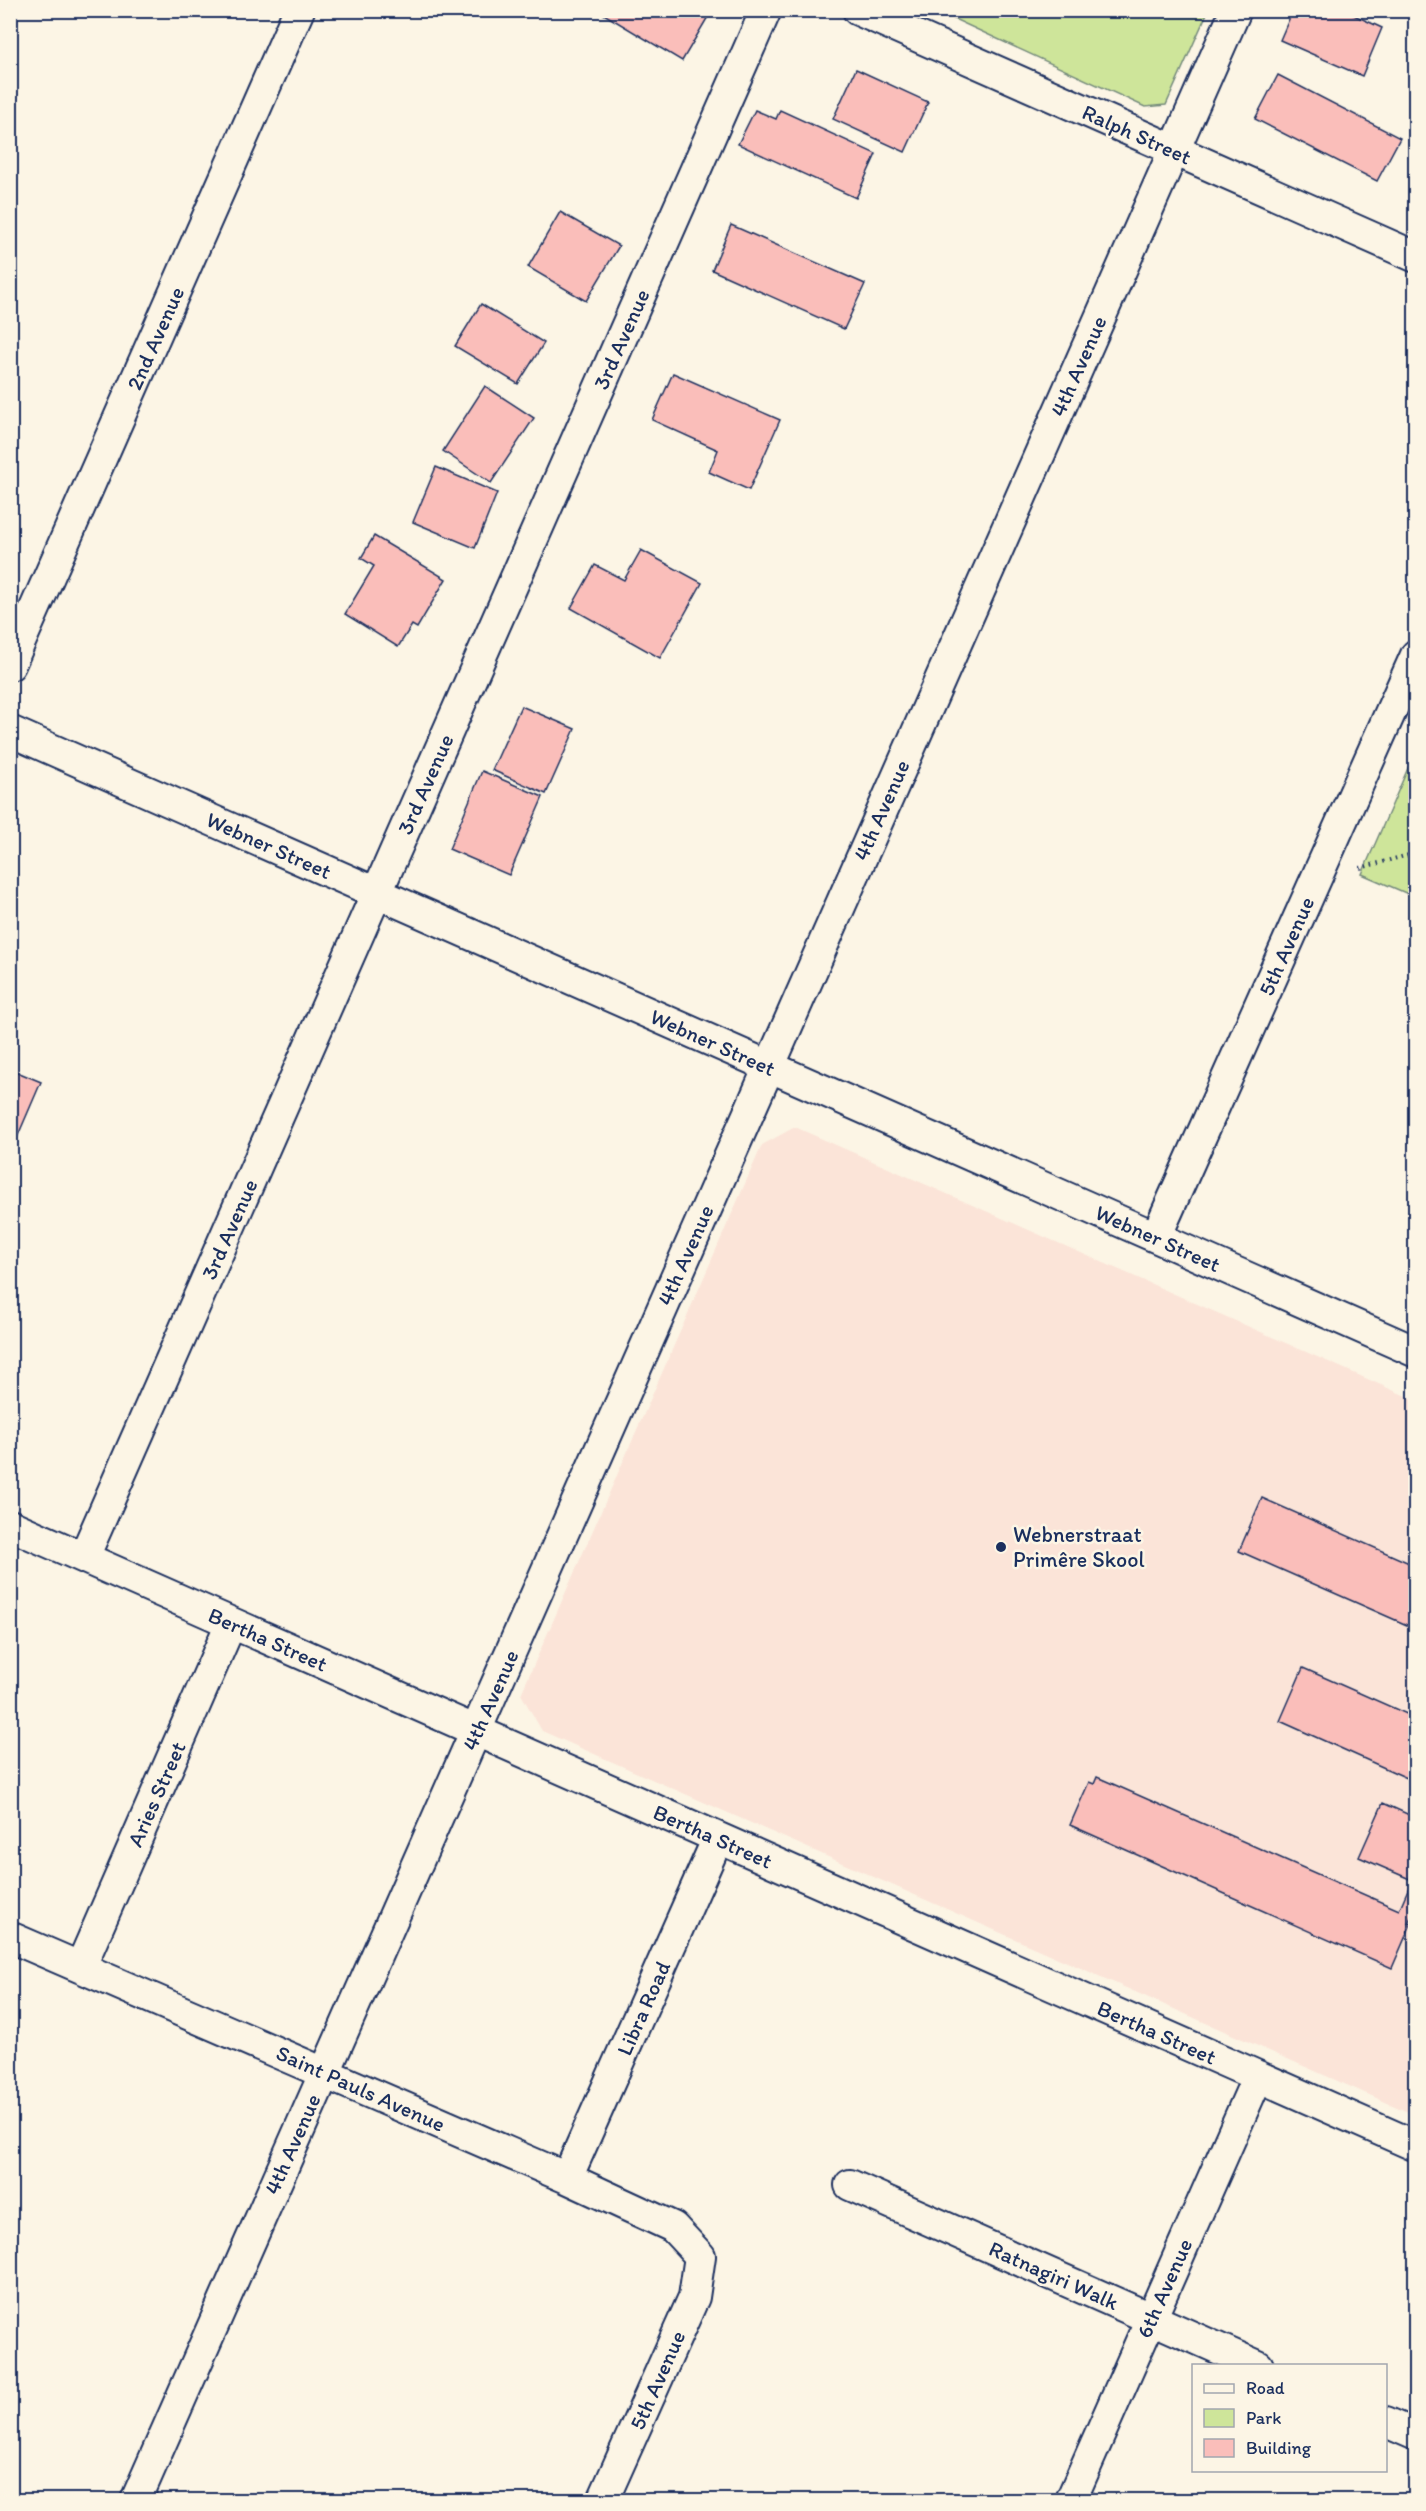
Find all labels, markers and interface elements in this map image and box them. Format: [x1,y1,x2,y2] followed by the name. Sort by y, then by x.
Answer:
[1078,98,1196,171] street label: Ralph Street
[121,282,190,394] street label: 2nd Avenue
[587,285,656,394] street label: 3rd Avenue
[1044,312,1113,421] street label: 4th Avenue
[391,730,460,839] street label: 3rd Avenue
[847,756,916,865] street label: 4th Avenue
[202,806,336,885] street label: Webner Street
[1253,892,1320,1000] street label: 5th Avenue
[646,1003,780,1082] street label: Webner Street
[195,1175,264,1284] street label: 3rd Avenue
[1091,1199,1225,1278] street label: Webner Street
[651,1201,720,1310] street label: 4th Avenue
[1013,1521,1145,1573] place label: Webnerstraat Primêre Skool
[994,1540,1008,1554] marker: Webnerstraat Primêre Skool
[204,1601,332,1678] street label: Bertha Street
[456,1646,525,1755] street label: 4th Avenue
[121,1737,192,1851] street label: Aries Street
[649,1798,777,1875] street label: Bertha Street
[611,1957,676,2060] street label: Libra Road
[1093,1994,1221,2071] street label: Bertha Street
[272,2039,449,2138] street label: Saint Pauls Avenue
[258,2090,327,2199] street label: 4th Avenue
[1131,2234,1198,2342] street label: 6th Avenue
[985,2235,1123,2316] street label: Ratnagiri Walk
[624,2326,691,2434] street label: 5th Avenue
[1192,2364,1387,2472] legend
[1246,2377,1285,2399] text: Road
[1246,2407,1281,2429] text: Park
[1246,2437,1312,2459] text: Building

